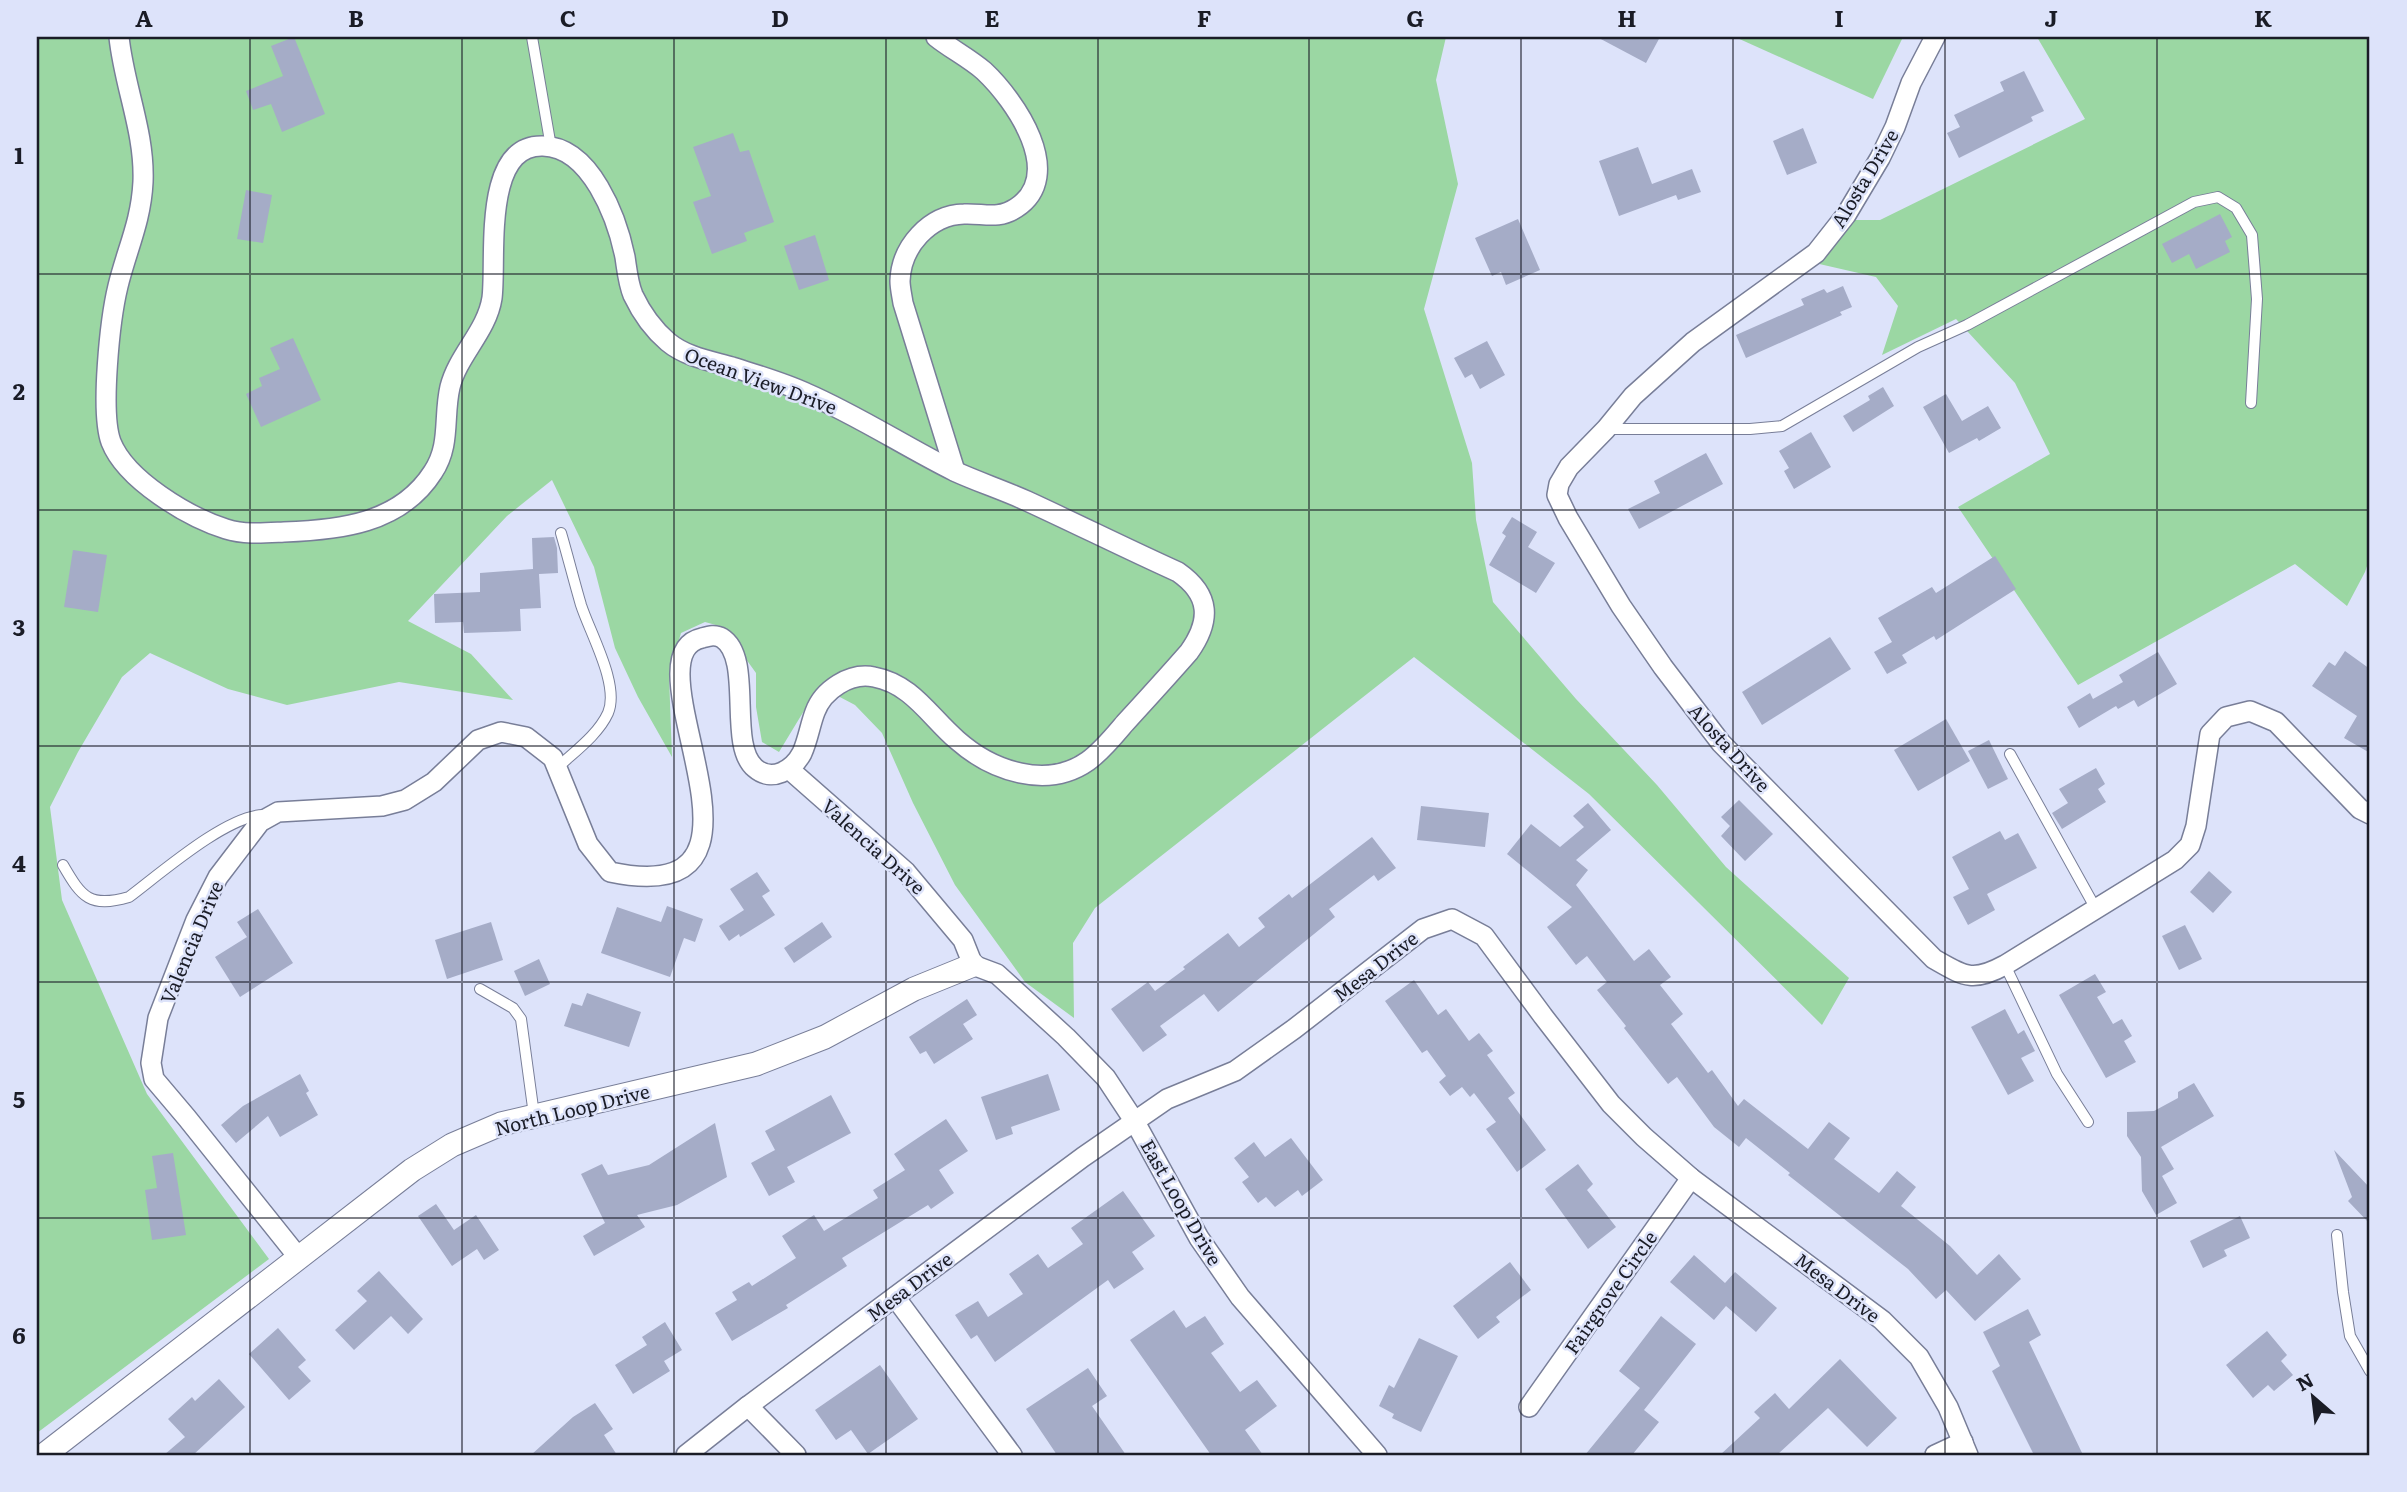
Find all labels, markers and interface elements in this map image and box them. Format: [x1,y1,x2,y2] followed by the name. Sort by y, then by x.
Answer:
[135,0,153,34] text: A
[348,0,364,34] text: B
[560,0,576,34] text: C
[771,0,789,34] text: D
[984,0,1000,34] text: E
[1197,0,1212,34] text: F
[1406,0,1424,34] text: G
[1617,0,1637,34] text: H
[1834,0,1844,34] text: I
[2044,0,2058,34] text: J
[2254,0,2272,34] text: K
[1823,123,1905,233] street label: Alosta Drive
[14,137,24,171] text: 1
[681,339,841,421] street label: Ocean View Drive
[13,373,25,407] text: 2
[13,609,25,643] text: 3
[1683,696,1778,798] street label: Alosta Drive
[816,792,932,900] street label: Valencia Drive
[12,845,26,879] text: 4
[153,876,230,1008] street label: Valencia Drive
[1327,924,1423,1008] street label: Mesa Drive
[492,1076,652,1142] street label: North Loop Drive
[13,1081,25,1115] text: 5
[1134,1134,1230,1270] street label: East Loop Drive
[1557,1224,1663,1359] street label: Fairgrove Circle
[860,1244,958,1328] street label: Mesa Drive
[1789,1245,1887,1329] street label: Mesa Drive
[12,1317,26,1351] text: 6
[2278,1362,2348,1432] north arrow
[2291,1365,2318,1397] text: N

